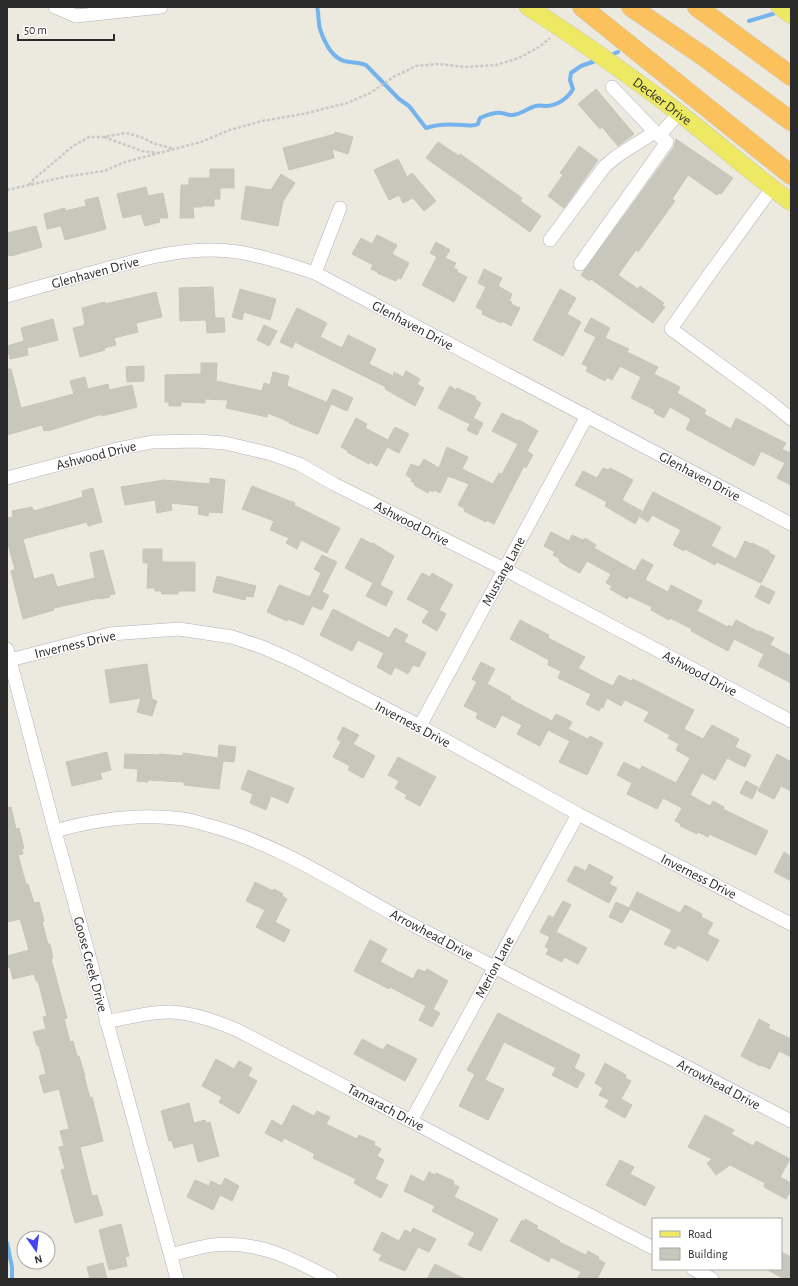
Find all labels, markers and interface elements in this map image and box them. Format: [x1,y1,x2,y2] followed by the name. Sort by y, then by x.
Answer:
[18,16,114,42] scale bar
[24,24,47,36] text: 50 m
[630,75,694,128] street label: Decker Drive
[50,255,140,291] street label: Glenhaven Drive
[370,299,455,353] street label: Glenhaven Drive
[55,439,138,473] street label: Ashwood Drive
[657,450,742,504] street label: Glenhaven Drive
[372,499,451,549] street label: Ashwood Drive
[480,535,528,608] street label: Mustang Lane
[33,629,117,661] street label: Inverness Drive
[660,648,739,699] street label: Ashwood Drive
[373,699,452,750] street label: Inverness Drive
[659,852,739,902] street label: Inverness Drive
[388,907,475,963] street label: Arrowhead Drive
[71,915,109,1013] street label: Goose Creek Drive
[473,935,517,1000] street label: Merion Lane
[675,1057,762,1113] street label: Arrowhead Drive
[345,1082,426,1134] street label: Tamarach Drive
[652,1218,782,1270] legend
[688,1228,712,1240] text: Road
[16,1230,56,1270] north arrow
[688,1248,728,1260] text: Building
[33,1253,43,1265] text: N

